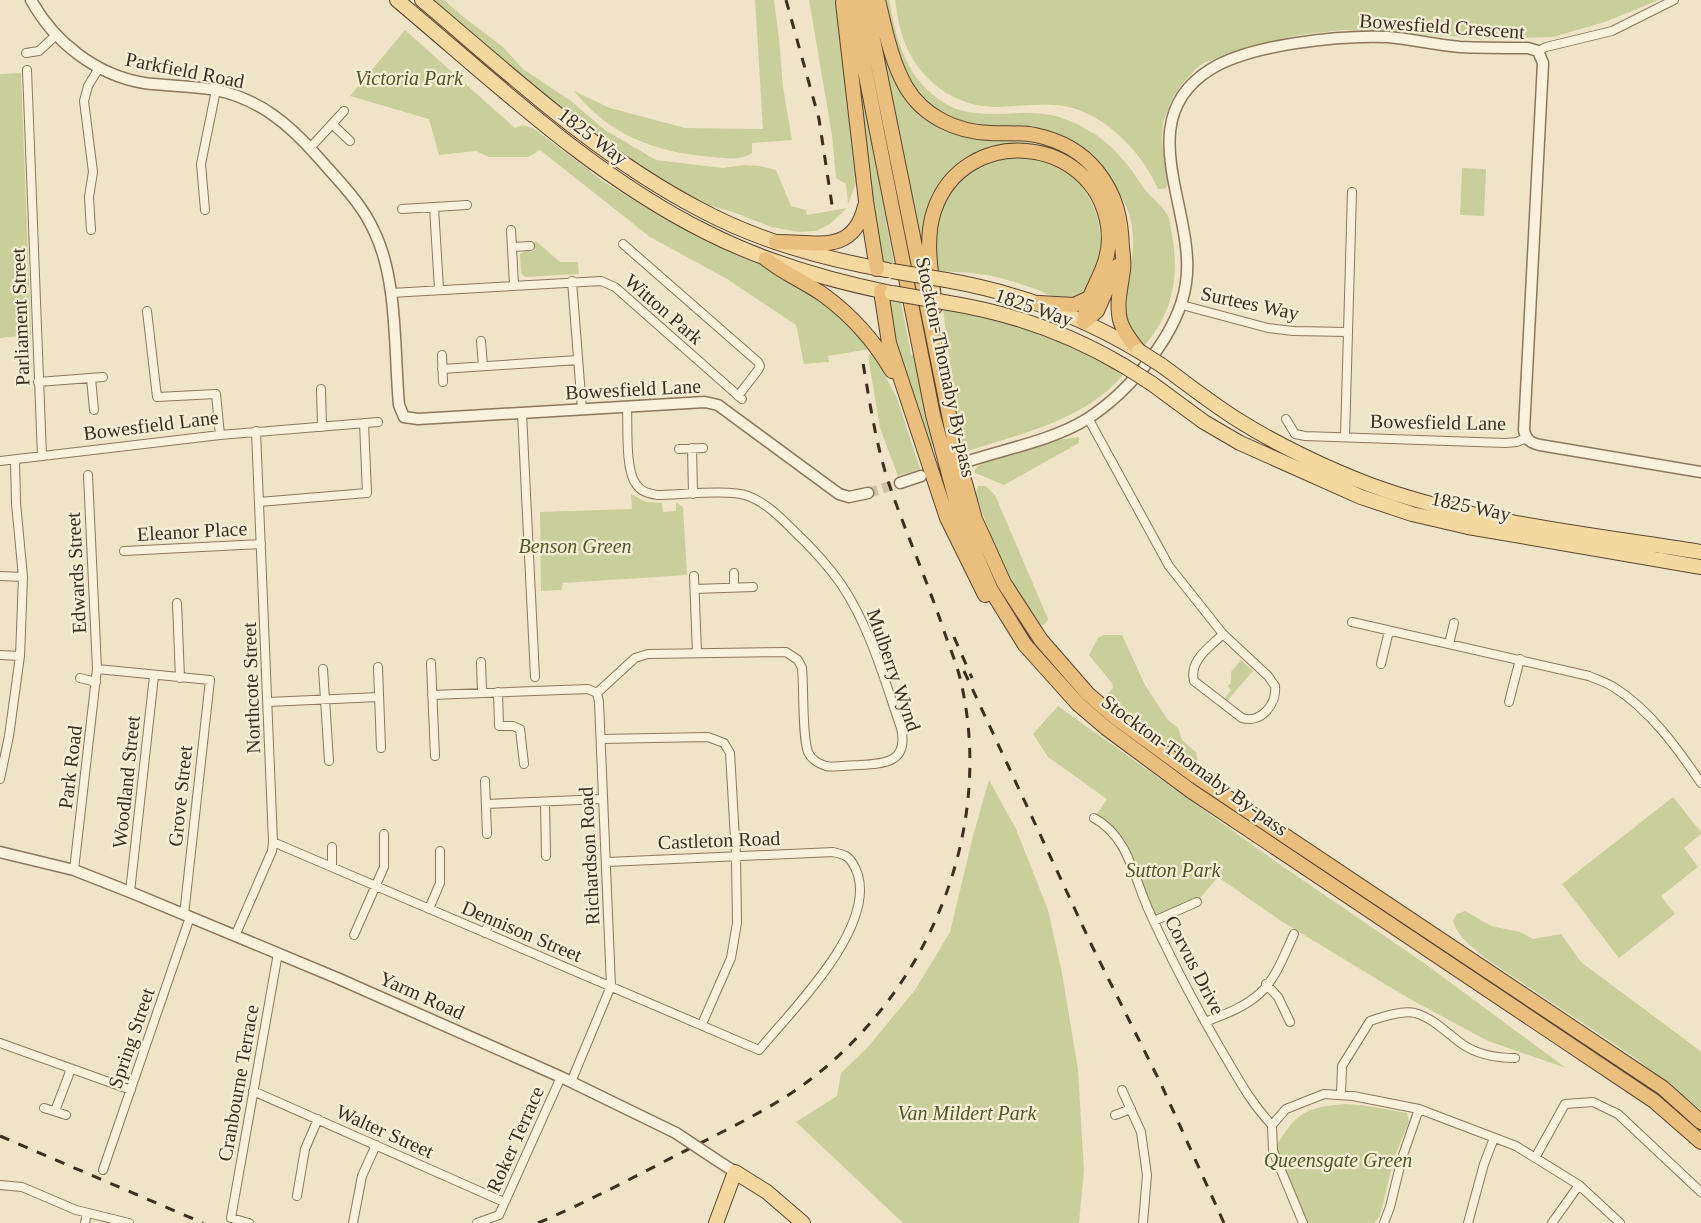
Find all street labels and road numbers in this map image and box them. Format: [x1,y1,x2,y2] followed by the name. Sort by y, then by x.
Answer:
[1358,9,1526,43] street label: Bowesfield Crescent
[124,48,246,92] street label: Parkfield Road
[554,103,632,170] street label: 1825 Way
[7,247,33,386] street label: Parliament Street
[911,255,980,480] street label: Stockton-Thornaby By-pass
[620,269,708,349] street label: Witton Park
[1199,282,1301,325] street label: Surtees Way
[992,283,1076,331] street label: 1825 Way
[564,374,702,404] street label: Bowesfield Lane
[82,406,220,444] street label: Bowesfield Lane
[1370,410,1506,434] street label: Bowesfield Lane
[1429,487,1513,526] street label: 1825 Way
[62,511,90,634] street label: Edwards Street
[136,517,248,545] street label: Eleanor Place
[862,606,925,734] street label: Mulberry Wynd
[238,621,264,754] street label: Northcote Street
[1097,690,1293,841] street label: Stockton-Thornaby By-pass
[108,714,144,849] street label: Woodland Street
[54,724,86,810] street label: Park Road
[164,744,196,848] street label: Grove Street
[574,786,604,926] street label: Richardson Road
[657,827,781,853] street label: Castleton Road
[459,896,586,966] street label: Dennison Street
[1161,912,1229,1018] street label: Corvus Drive
[376,966,468,1024] street label: Yarm Road
[104,984,160,1092] street label: Spring Street
[213,1003,263,1163] street label: Cranbourne Terrace
[482,1083,548,1195] street label: Roker Terrace
[333,1100,438,1162] street label: Walter Street

